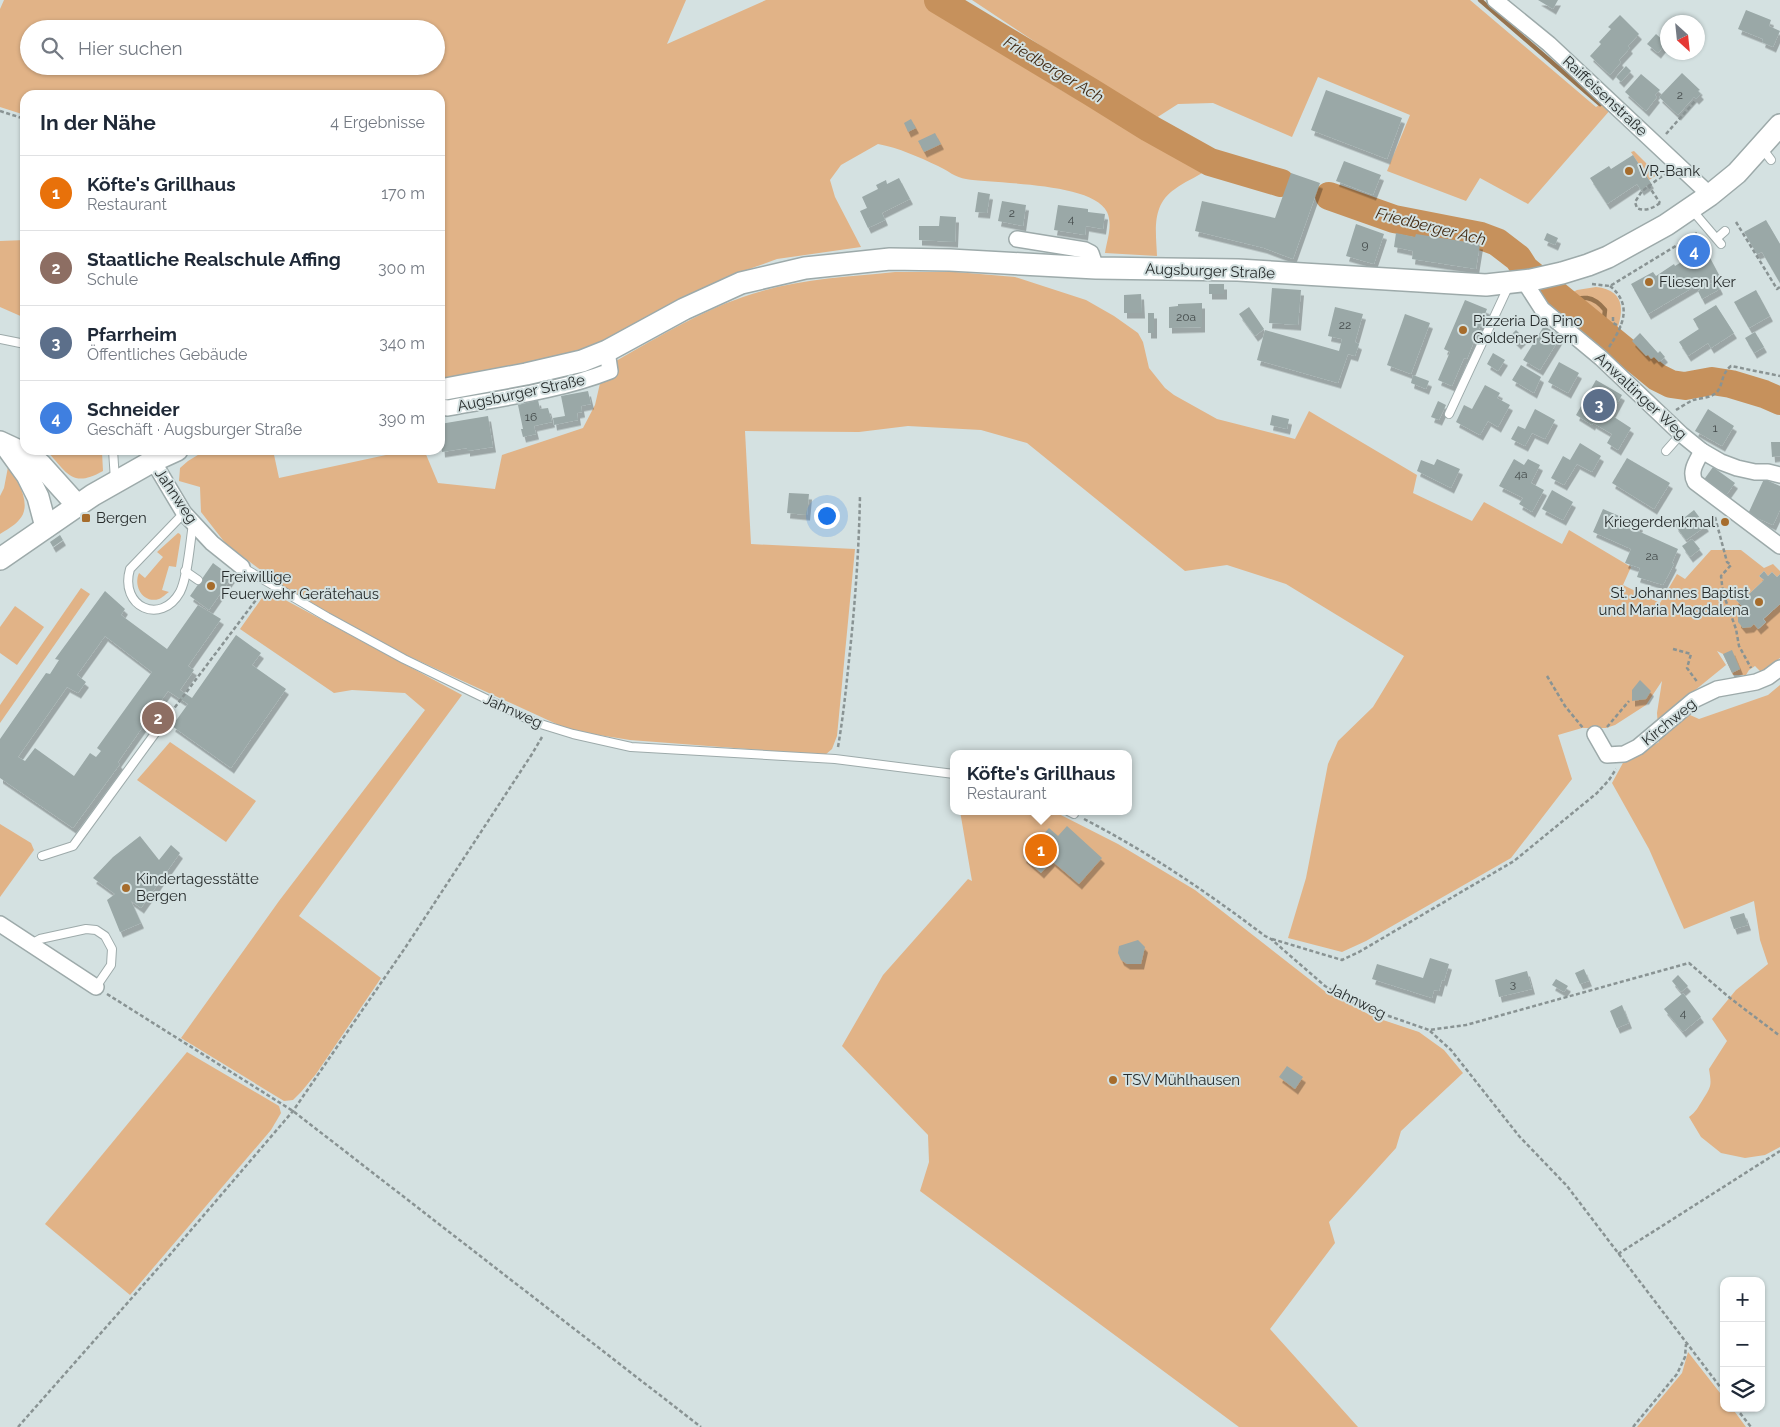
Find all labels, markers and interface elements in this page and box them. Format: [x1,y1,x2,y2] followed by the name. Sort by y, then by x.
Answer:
[1660,15,1705,60] north arrow
[20,20,445,75] search box
[1000,32,1107,107] water label: Friedberger Ach
[38,34,66,62] icon: search
[78,37,183,59] text: Hier suchen
[1559,52,1651,140] street label: Raiffeisenstraße
[1677,88,1683,102] house number: 2
[40,110,156,135] text: In der Nähe
[330,113,425,132] text: 4 Ergebnisse
[1639,162,1700,180] place label: VR-Bank
[1623,165,1635,177] marker: VR-Bank
[87,173,236,195] text: Köfte's Grillhaus
[52,184,60,203] text: 1
[381,184,425,203] text: 170 m
[87,195,167,214] text: Restaurant
[1374,204,1488,249] water label: Friedberger Ach
[1009,206,1015,220] house number: 2
[1068,212,1075,226] house number: 4
[1678,232,1710,270] pin: 4
[1361,238,1369,252] house number: 9
[87,248,341,270] text: Staatliche Realschule Affing
[51,259,61,278] text: 2
[378,259,425,278] text: 300 m
[1145,260,1275,282] street label: Augsburger Straße
[87,270,138,289] text: Schule
[1659,273,1737,291] place label: Fliesen Ker
[1643,276,1655,288] marker: Fliesen Ker
[1176,310,1196,324] house number: 20a
[1473,312,1583,347] place label: Pizzeria Da Pino Goldener Stern
[1339,318,1351,332] house number: 22
[87,323,177,345] text: Pfarrheim
[1457,324,1469,336] marker: Pizzeria Da Pino Goldener Stern
[52,334,60,353] text: 3
[379,334,425,353] text: 340 m
[87,345,248,364] text: Öffentliches Gebäude
[1591,349,1691,443] street label: Anwaltinger Weg
[456,371,587,415] street label: Augsburger Straße
[1583,386,1615,424] pin: 3
[87,398,180,420] text: Schneider
[51,409,61,428] text: 4
[379,409,425,428] text: 390 m
[525,410,537,424] house number: 16
[87,420,302,439] text: Geschäft · Augsburger Straße
[1712,421,1718,435] house number: 1
[151,465,201,527] street label: Jahnweg
[1514,467,1528,481] house number: 4a
[814,503,840,529] your location
[96,509,147,527] place label: Bergen
[80,512,92,524] marker: Bergen
[1604,513,1716,531] place label: Kriegerdenkmal
[1719,516,1731,528] marker: Kriegerdenkmal
[1646,549,1658,563] house number: 2a
[221,568,379,603] place label: Freiwillige Feuerwehr Gerätehaus
[205,580,217,592] marker: Freiwillige Feuerwehr Gerätehaus
[1599,584,1749,619] place label: St. Johannes Baptist und Maria Magdalena
[1753,596,1765,608] marker: St. Johannes Baptist und Maria Magdalena
[481,690,545,732] street label: Jahnweg
[1638,695,1700,749] street label: Kirchweg
[142,699,174,737] pin: 2
[950,750,1132,815] popup
[967,762,1115,784] text: Köfte's Grillhaus
[967,784,1047,803] text: Restaurant
[1025,831,1057,869] pin: 1
[136,870,259,905] place label: Kindertagesstätte Bergen
[120,882,132,894] marker: Kindertagesstätte Bergen
[1510,977,1516,991] house number: 3
[1325,979,1389,1023] street label: Jahnweg
[1680,1006,1687,1020] house number: 4
[1123,1071,1240,1089] place label: TSV Mühlhausen
[1107,1074,1119,1086] marker: TSV Mühlhausen
[1720,1277,1765,1412] map controls
[1720,1277,1765,1322] button: +
[1720,1322,1765,1367] button: −
[1720,1367,1765,1412] button: layers

